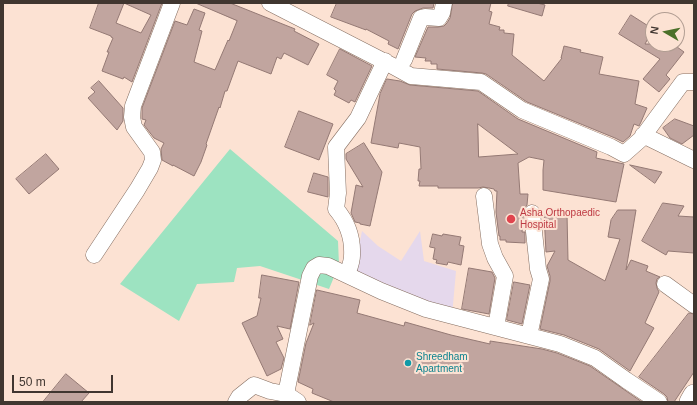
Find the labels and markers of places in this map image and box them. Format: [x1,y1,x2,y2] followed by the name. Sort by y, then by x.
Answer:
[520,207,600,230] place label: Asha Orthopaedic Hospital
[505,213,517,225] marker: Asha Orthopaedic Hospital
[416,351,468,374] place label: Shreedham Apartment
[403,358,413,368] marker: Shreedham Apartment

